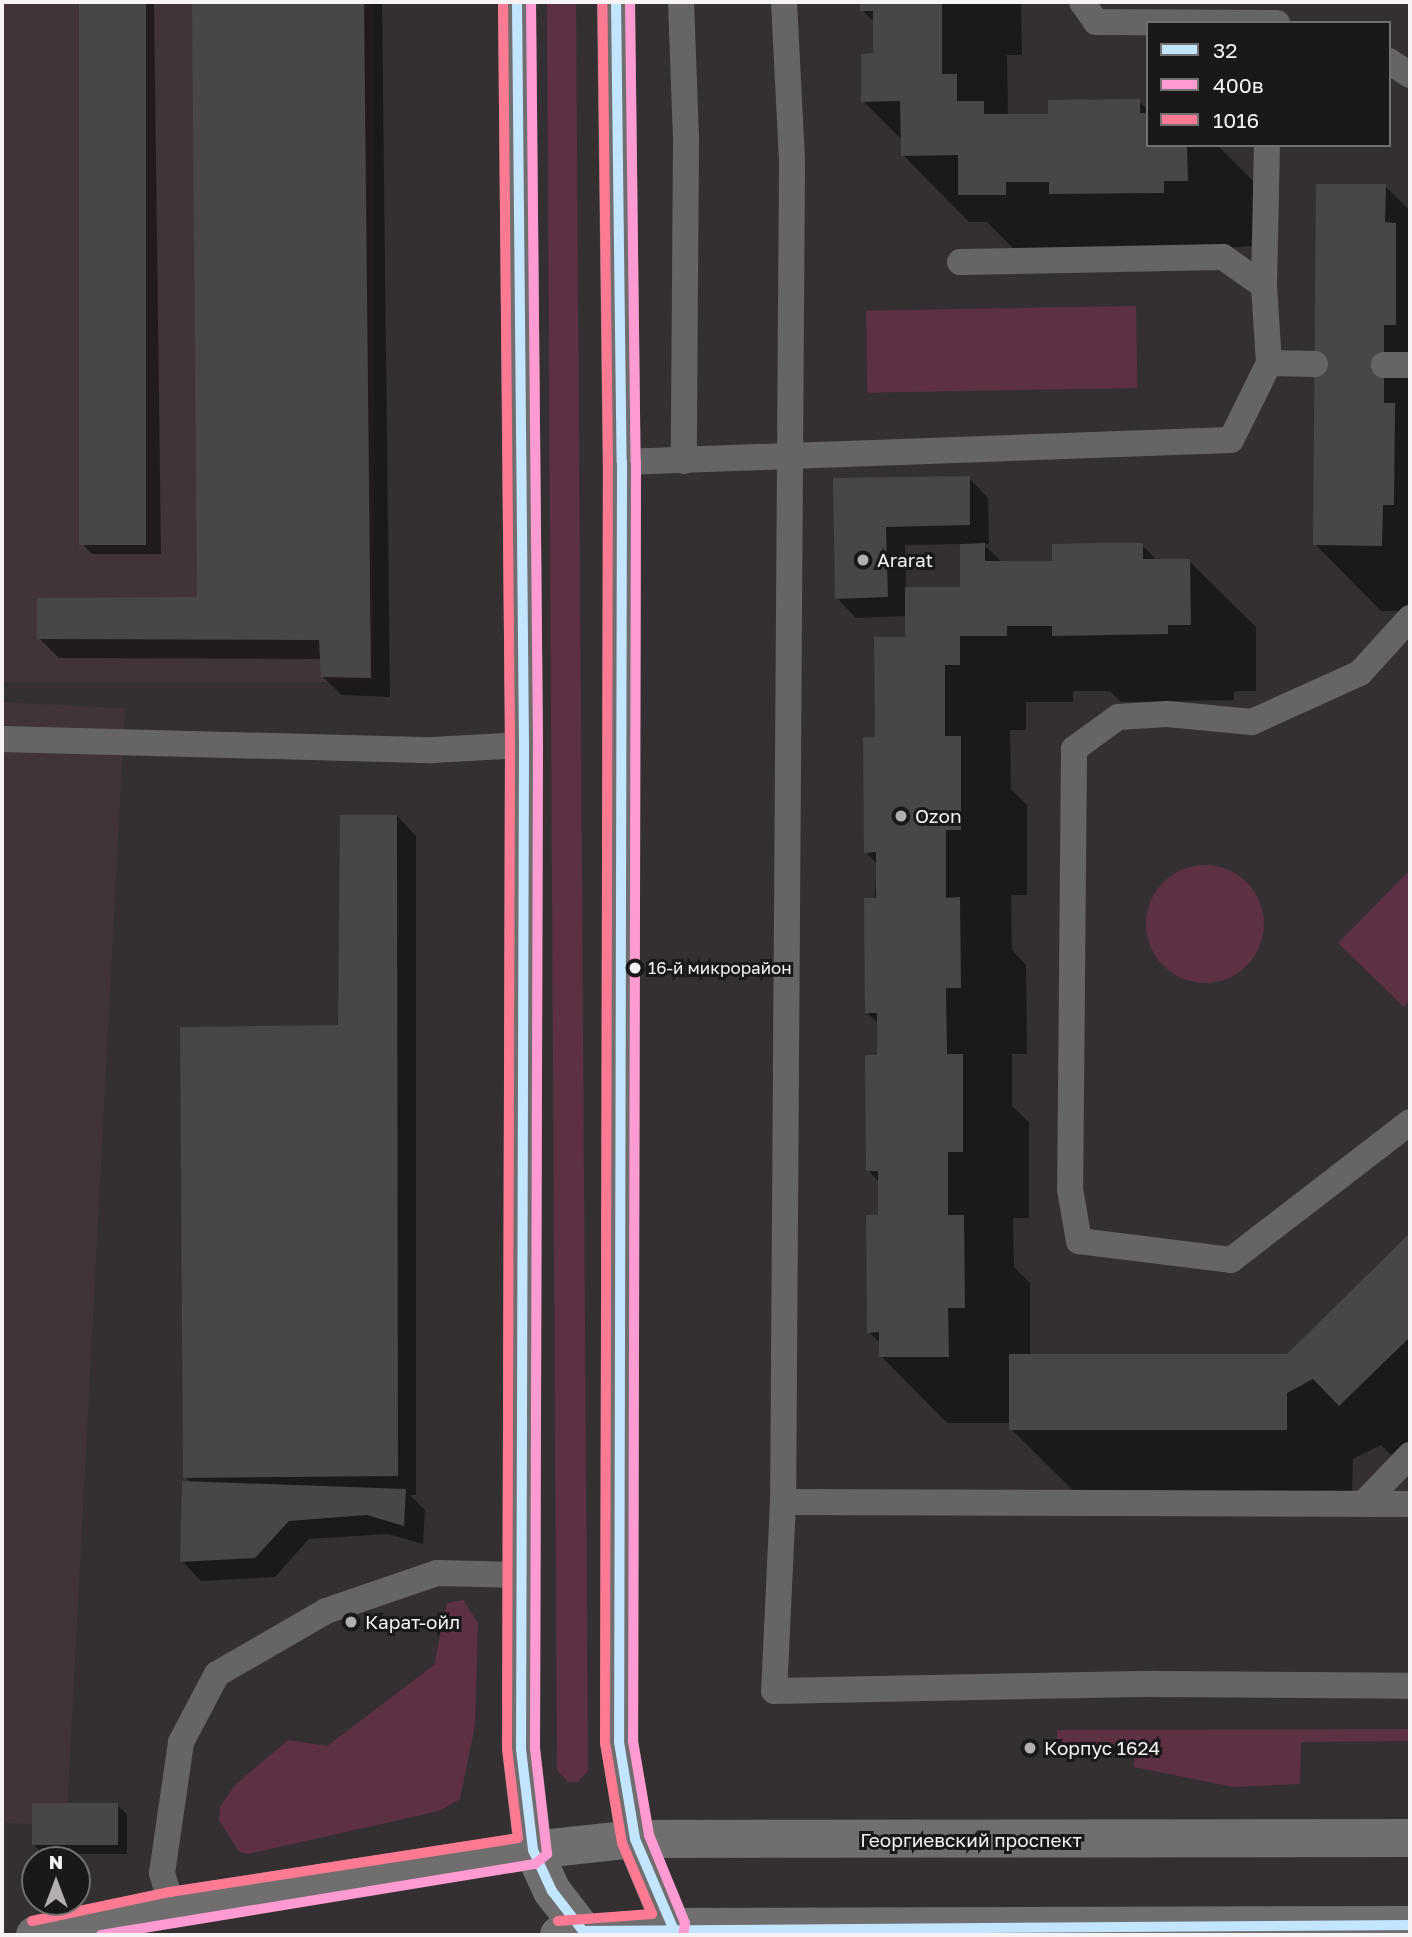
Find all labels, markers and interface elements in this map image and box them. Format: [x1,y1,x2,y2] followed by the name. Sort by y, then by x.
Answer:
[1146,21,1391,147] legend
[1213,37,1237,63] text: 32
[1213,72,1264,98] text: 400в
[1213,107,1259,133] text: 1016
[877,549,933,571] place label: Ararat
[855,552,871,568] marker: Ararat
[915,805,962,827] place label: Ozon
[893,808,909,824] marker: Ozon
[648,958,792,978] place label: 16-й микрорайон
[628,961,642,975] marker: 16-й микрорайон
[365,1611,460,1633] place label: Карат-ойл
[343,1614,359,1630] marker: Карат-ойл
[1044,1737,1160,1759] place label: Корпус 1624
[1022,1740,1038,1756] marker: Корпус 1624
[860,1829,1082,1851] street label: Георгиевский проспект
[21,1846,91,1916] north arrow
[49,1850,63,1873] text: N

